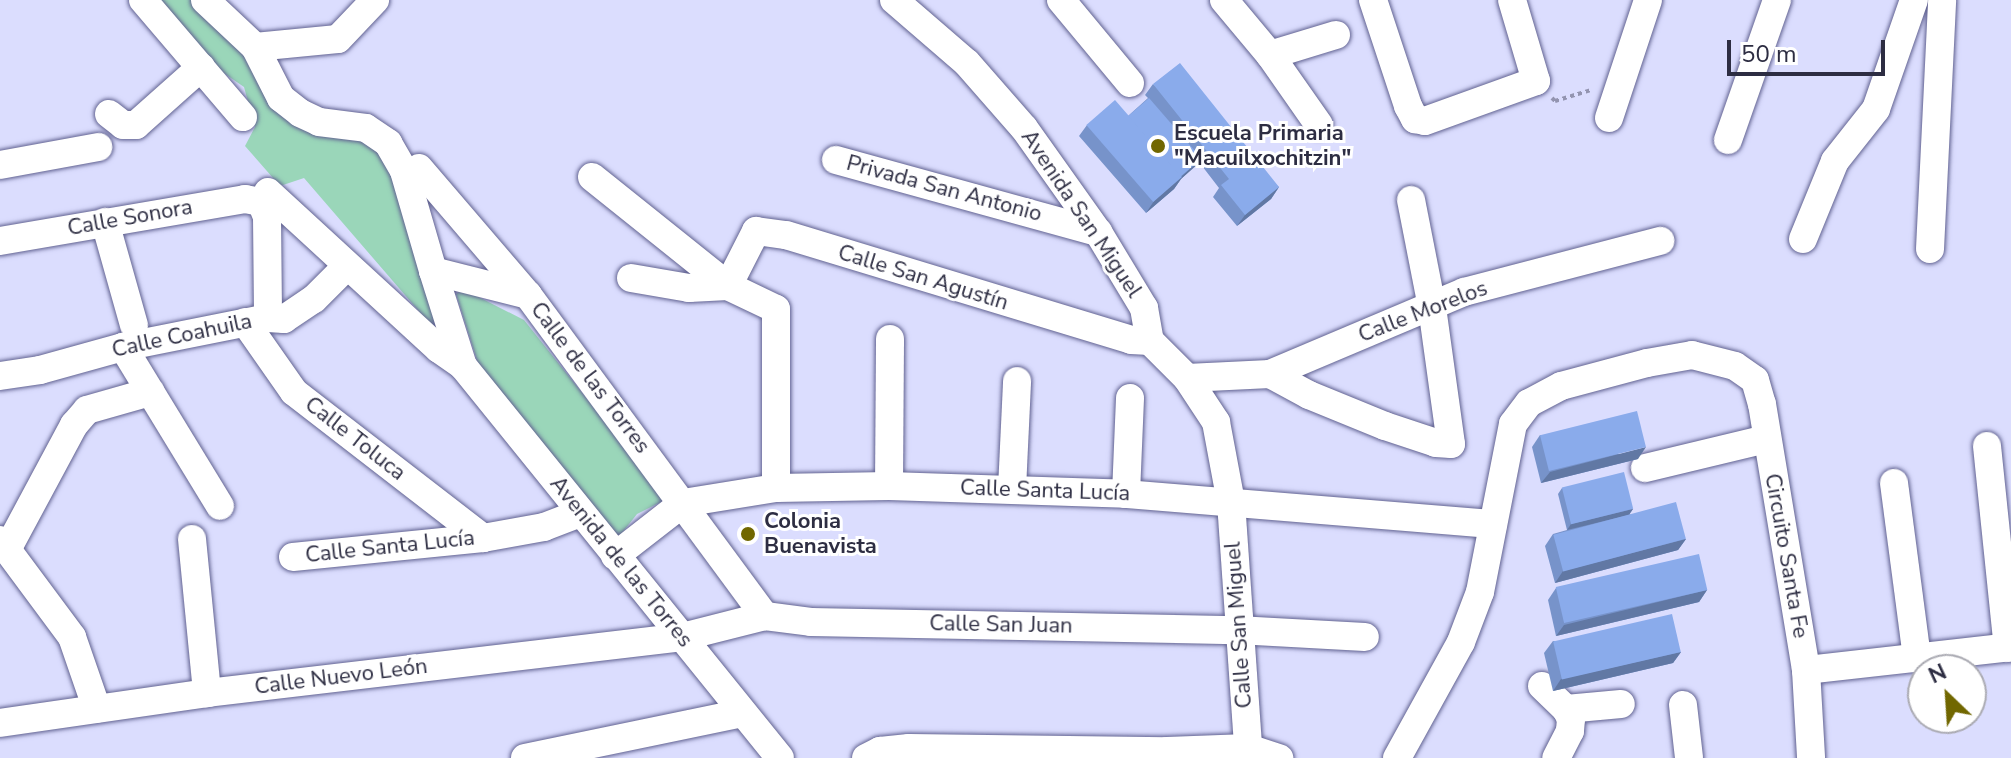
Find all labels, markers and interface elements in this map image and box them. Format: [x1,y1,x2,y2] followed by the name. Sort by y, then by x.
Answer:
[1731,24,1889,74] scale bar
[1741,38,1797,70] text: 50 m
[1174,120,1351,172] place label: Escuela Primaria "Macuilxochitzin"
[1015,125,1147,303] street label: Avenida San Miguel
[1149,137,1167,155] marker: Escuela Primaria "Macuilxochitzin"
[843,150,1045,228] street label: Privada San Antonio
[66,194,194,242] street label: Calle Sonora
[835,240,1011,316] street label: Calle San Agustín
[1355,275,1491,349] street label: Calle Morelos
[524,297,656,459] street label: Calle de las Torres
[110,308,254,364] street label: Calle Coahuila
[299,391,411,487] street label: Calle Toluca
[544,471,698,653] street label: Avenida de las Torres
[1759,472,1813,640] street label: Circuito Santa Fe
[960,475,1130,507] street label: Calle Santa Lucía
[764,508,877,560] place label: Colonia Buenavista
[304,525,476,569] street label: Calle Santa Lucía
[739,525,757,543] marker: Colonia Buenavista
[1220,541,1258,709] street label: Calle San Miguel
[929,611,1073,639] street label: Calle San Juan
[253,653,429,701] street label: Calle Nuevo León
[1907,654,1987,734] north arrow
[1924,657,1952,691] text: N

